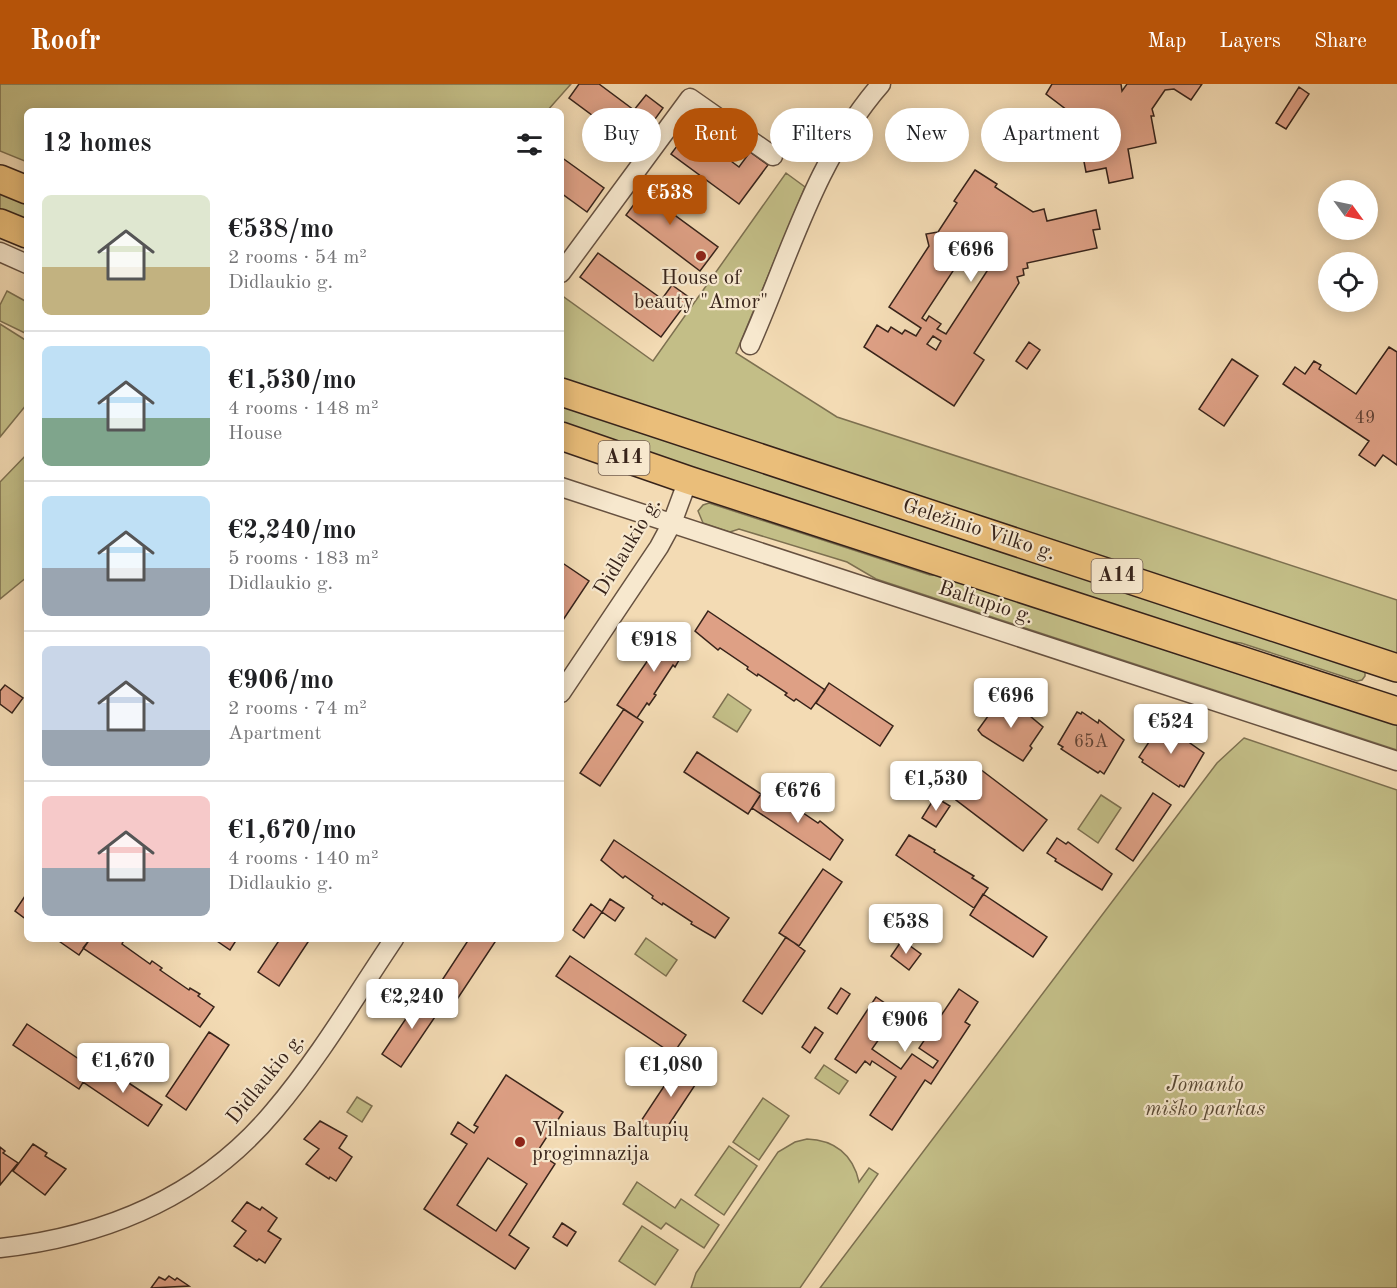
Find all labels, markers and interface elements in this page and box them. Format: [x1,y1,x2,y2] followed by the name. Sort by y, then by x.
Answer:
[30,28,101,56] text: Roofr
[1147,31,1186,52] text: Map
[1219,31,1281,52] text: Layers
[1314,31,1367,52] text: Share
[582,108,661,162] chip: Buy
[673,108,758,162] chip: Rent
[770,108,873,162] chip: Filters
[885,108,969,162] chip: New
[981,108,1121,162] chip: Apartment
[513,128,546,161] icon: filters
[42,131,151,157] text: 12 homes
[634,175,706,226] pin: €538
[1318,180,1378,240] north arrow
[1318,180,1378,312] map controls
[647,184,693,204] text: €538
[228,217,334,243] text: €538/mo
[90,219,162,291] icon: home
[935,232,1007,283] pin: €696
[948,241,994,261] text: €696
[228,248,367,268] text: 2 rooms · 54 m²
[694,249,708,263] marker: House of beauty "Amor"
[1318,252,1378,312] button: locate
[634,268,768,313] place label: House of beauty "Amor"
[228,273,333,293] text: Didlaukio g.
[228,368,356,394] text: €1,530/mo
[90,370,162,442] icon: home
[228,399,378,419] text: 4 rooms · 148 m²
[1355,409,1375,427] house number: 49
[228,424,282,444] text: House
[598,441,650,475] road number: A14
[591,494,665,600] street label: Didlaukio g.
[900,495,1058,565] street label: Geležinio Vilko g.
[228,518,356,544] text: €2,240/mo
[90,520,162,592] icon: home
[228,549,378,569] text: 5 rooms · 183 m²
[1092,559,1142,593] road number: A14
[228,574,333,594] text: Didlaukio g.
[936,578,1036,628] street label: Baltupio g.
[618,622,690,673] pin: €918
[631,631,677,651] text: €918
[228,668,334,694] text: €906/mo
[90,670,162,742] icon: home
[975,678,1047,729] pin: €696
[988,687,1034,707] text: €696
[228,699,367,719] text: 2 rooms · 74 m²
[1135,704,1207,755] pin: €524
[1148,713,1194,733] text: €524
[228,724,322,744] text: Apartment
[1074,733,1109,751] house number: 65A
[887,761,985,812] pin: €1,530
[904,770,968,790] text: €1,530
[762,773,834,824] pin: €676
[775,782,821,802] text: €676
[228,818,356,844] text: €1,670/mo
[90,820,162,892] icon: home
[228,849,378,869] text: 4 rooms · 140 m²
[228,874,333,894] text: Didlaukio g.
[870,904,942,955] pin: €538
[883,913,929,933] text: €538
[363,979,461,1030] pin: €2,240
[380,988,444,1008] text: €2,240
[869,1002,941,1053] pin: €906
[882,1011,928,1031] text: €906
[223,1029,309,1129] street label: Didlaukio g.
[74,1043,172,1094] pin: €1,670
[622,1047,720,1098] pin: €1,080
[91,1052,155,1072] text: €1,670
[639,1056,703,1076] text: €1,080
[1145,1075,1265,1120] park label: Jomanto miško parkas
[532,1120,689,1165] place label: Vilniaus Baltupių progimnazija
[513,1135,527,1149] marker: Vilniaus Baltupių progimnazija

